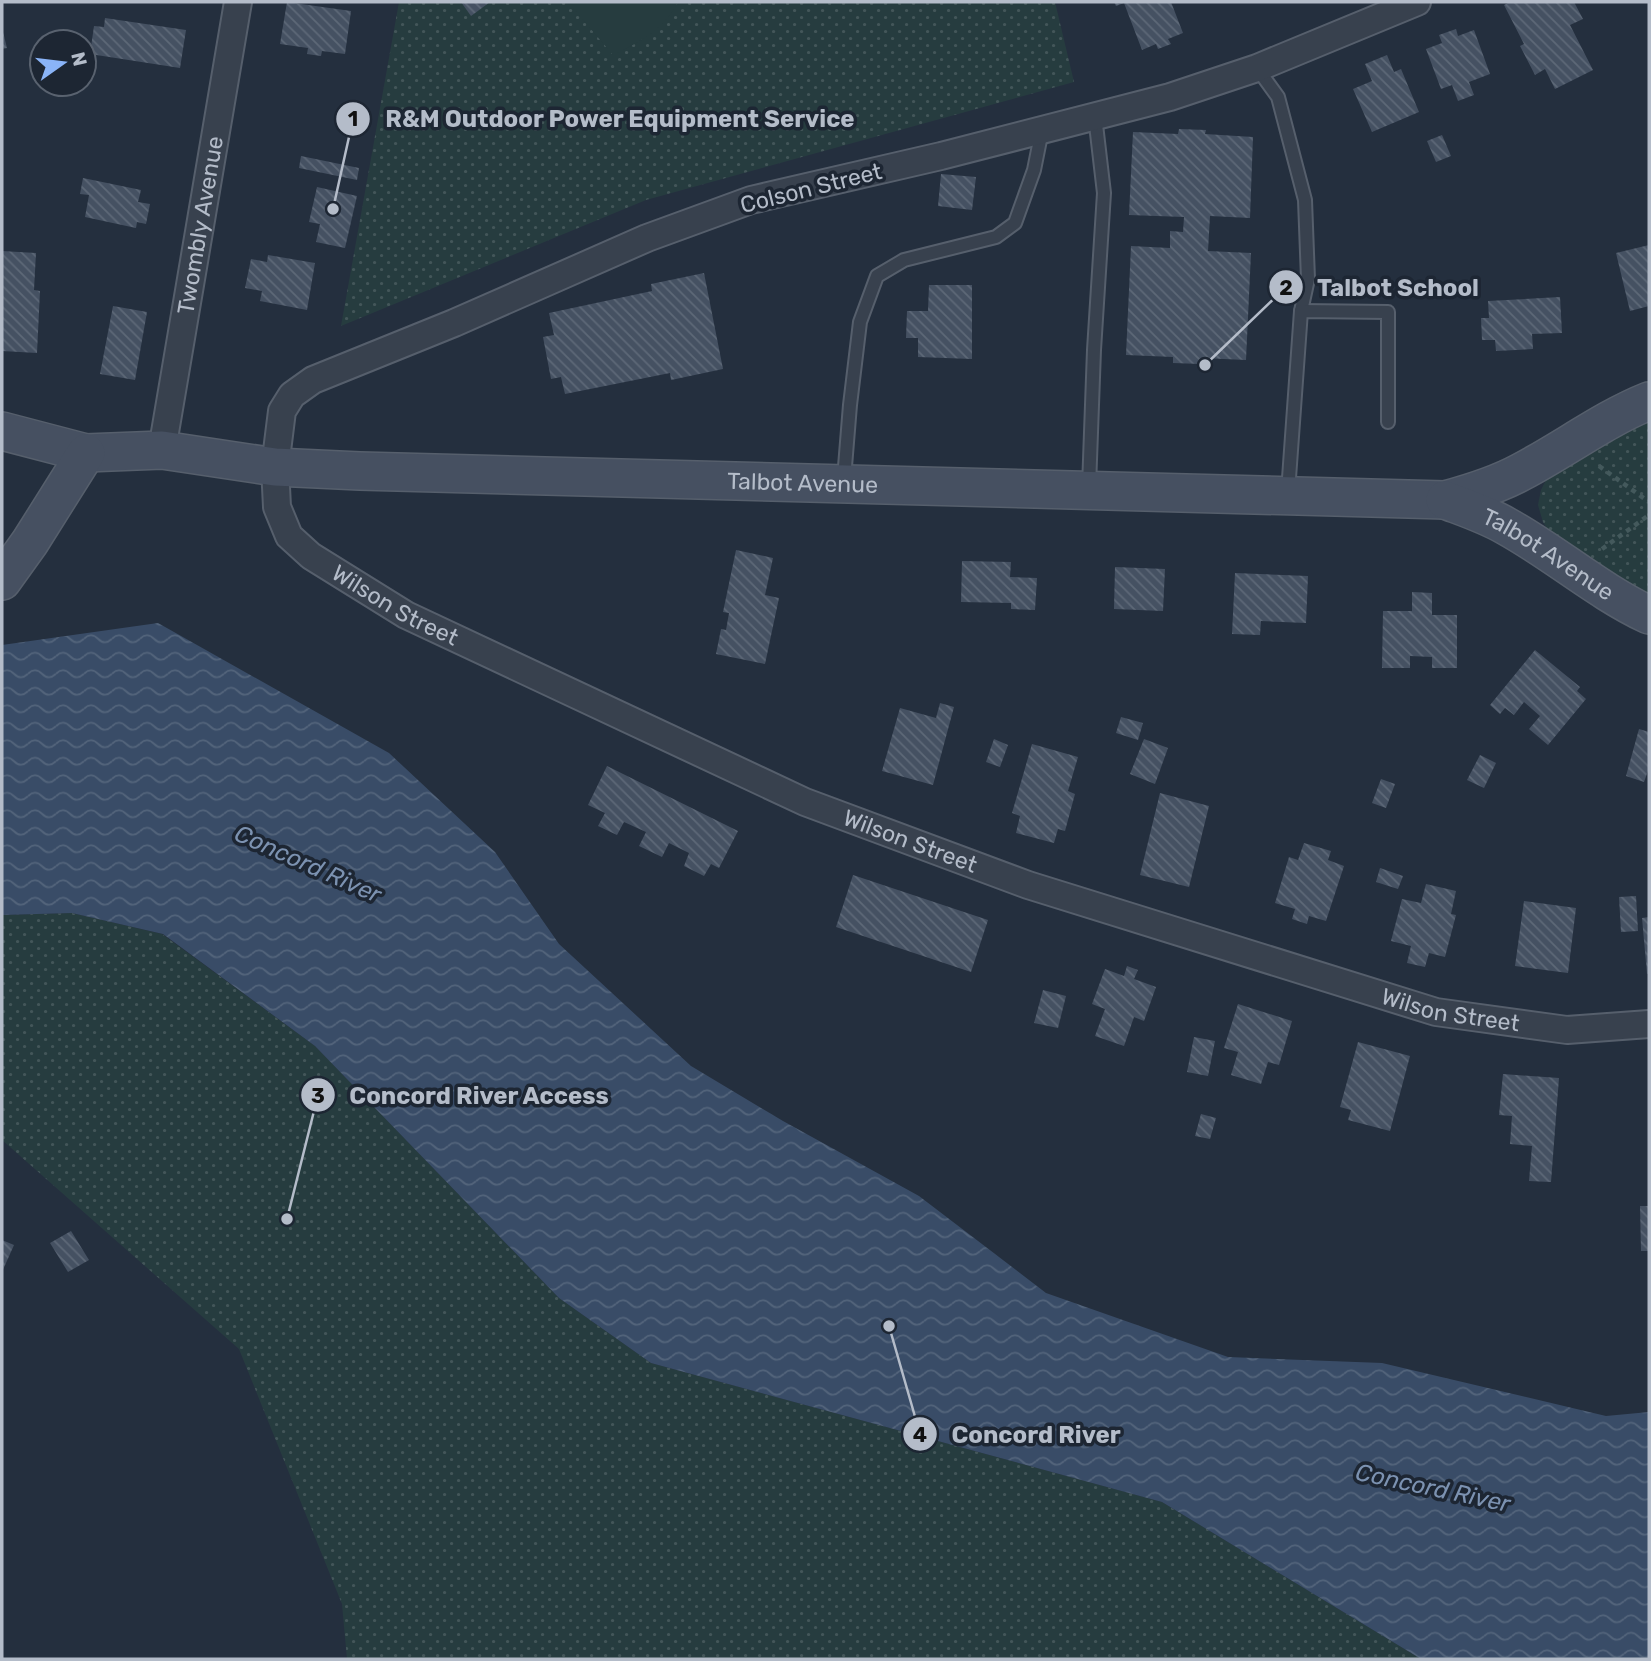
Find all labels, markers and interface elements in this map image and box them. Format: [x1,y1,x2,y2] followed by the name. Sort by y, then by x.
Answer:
[28,28,98,98] north arrow
[66,50,92,68] text: N
[336,96,869,141] callout: R&M Outdoor Power Equipment Service
[385,105,855,133] text: R&M Outdoor Power Equipment Service
[348,106,358,131] text: 1
[171,134,229,317] street label: Twombly Avenue
[737,157,885,219] street label: Colson Street
[1268,265,1493,310] callout: Talbot School
[1317,274,1479,302] text: Talbot School
[1279,275,1293,300] text: 2
[727,467,878,499] street label: Talbot Avenue
[1478,502,1619,606] street label: Talbot Avenue
[327,559,463,652] street label: Wilson Street
[839,803,981,879] street label: Wilson Street
[230,819,386,909] water label: Concord River
[1378,982,1521,1037] street label: Wilson Street
[300,1073,624,1118] callout: Concord River Access
[349,1082,609,1110] text: Concord River Access
[311,1083,325,1108] text: 3
[903,1412,1135,1457] callout: Concord River
[951,1421,1121,1449] text: Concord River
[913,1422,927,1447] text: 4
[1353,1458,1514,1518] water label: Concord River

